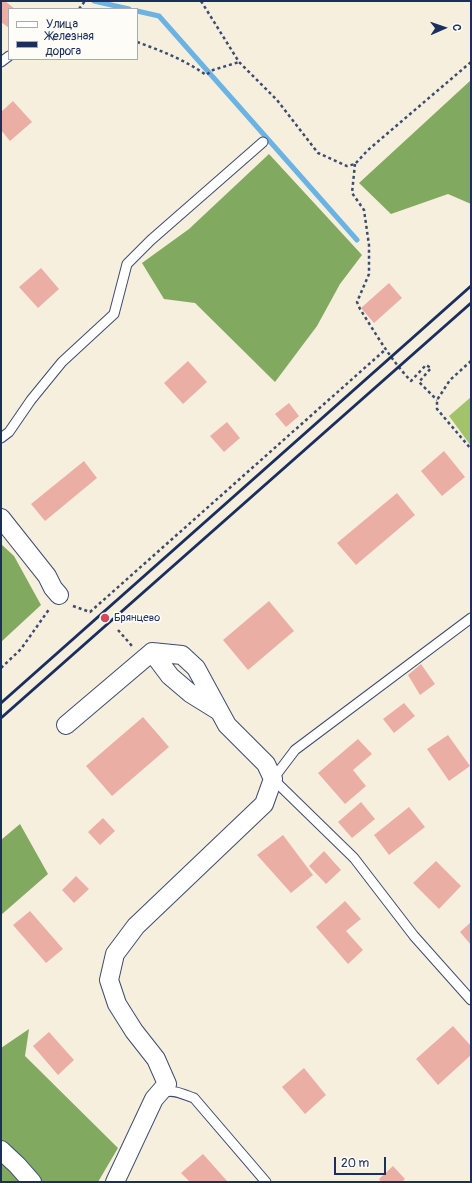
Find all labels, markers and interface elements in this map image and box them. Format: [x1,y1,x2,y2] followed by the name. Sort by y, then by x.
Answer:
[8,8,138,60] legend
[424,8,464,48] north arrow
[46,17,78,32] text: Улица
[450,24,463,31] text: С
[46,29,94,59] text: Железная дорога
[114,611,160,625] place label: Брянцево
[99,612,111,624] marker: Брянцево
[336,1149,388,1175] scale bar
[341,1156,369,1171] text: 20 m

